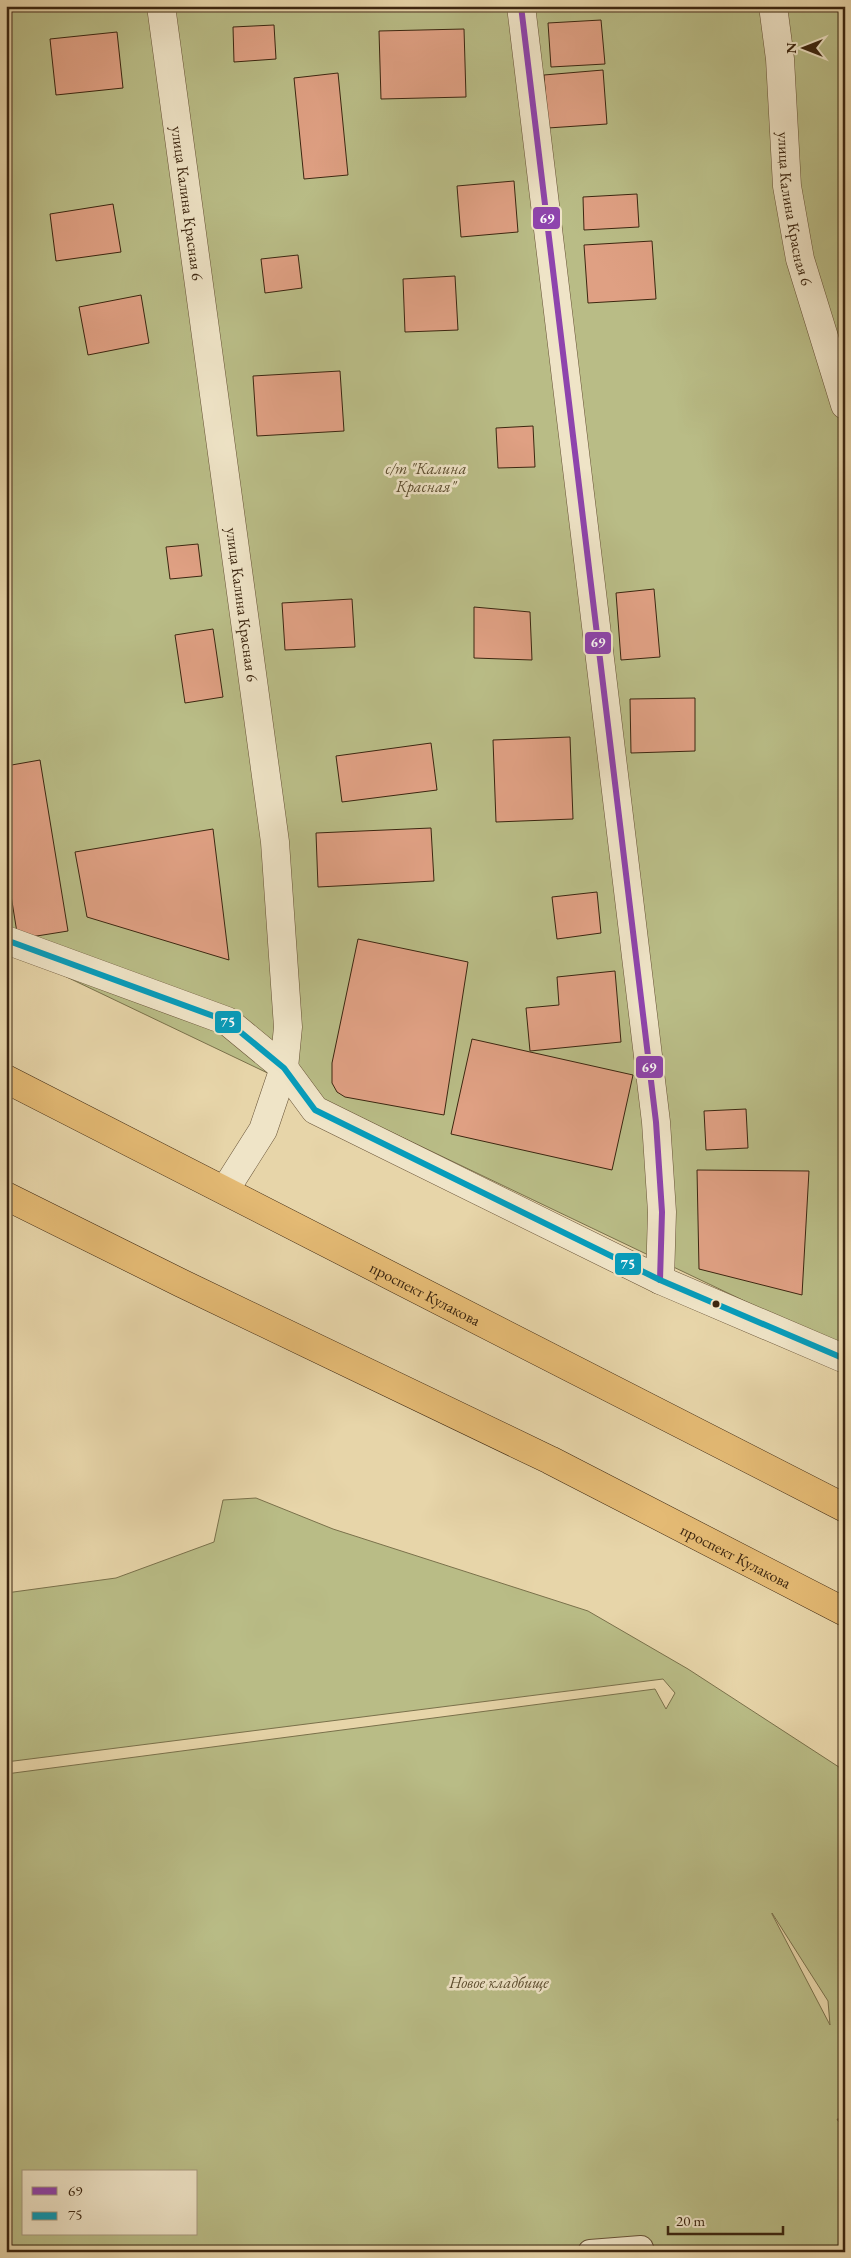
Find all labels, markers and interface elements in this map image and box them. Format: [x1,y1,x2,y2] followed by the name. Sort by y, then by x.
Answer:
[778,22,828,72] north arrow
[782,42,800,54] text: N
[167,125,209,282] street label: улица Калина Красная 6
[774,131,818,288] street label: улица Калина Красная 6
[532,206,561,230] line badge: 69
[540,209,555,227] text: 69
[385,458,467,497] park label: с/т "Калина Красная"
[222,526,264,683] street label: улица Калина Красная 6
[584,631,612,655] line badge: 69
[591,633,606,651] text: 69
[214,1010,242,1034] line badge: 75
[221,1013,235,1031] text: 75
[635,1055,664,1079] line badge: 69
[642,1058,657,1076] text: 69
[614,1252,642,1276] line badge: 75
[621,1255,635,1273] text: 75
[367,1256,485,1331] street label: проспект Кулакова
[711,1299,721,1309] unlabelled marker
[677,1519,795,1593] street label: проспект Кулакова
[448,1972,549,1993] park label: Новое кладбище
[22,2170,198,2236] legend
[68,2181,82,2200] text: 69
[668,2203,784,2235] scale bar
[68,2205,82,2224] text: 75
[676,2211,705,2230] text: 20 m

